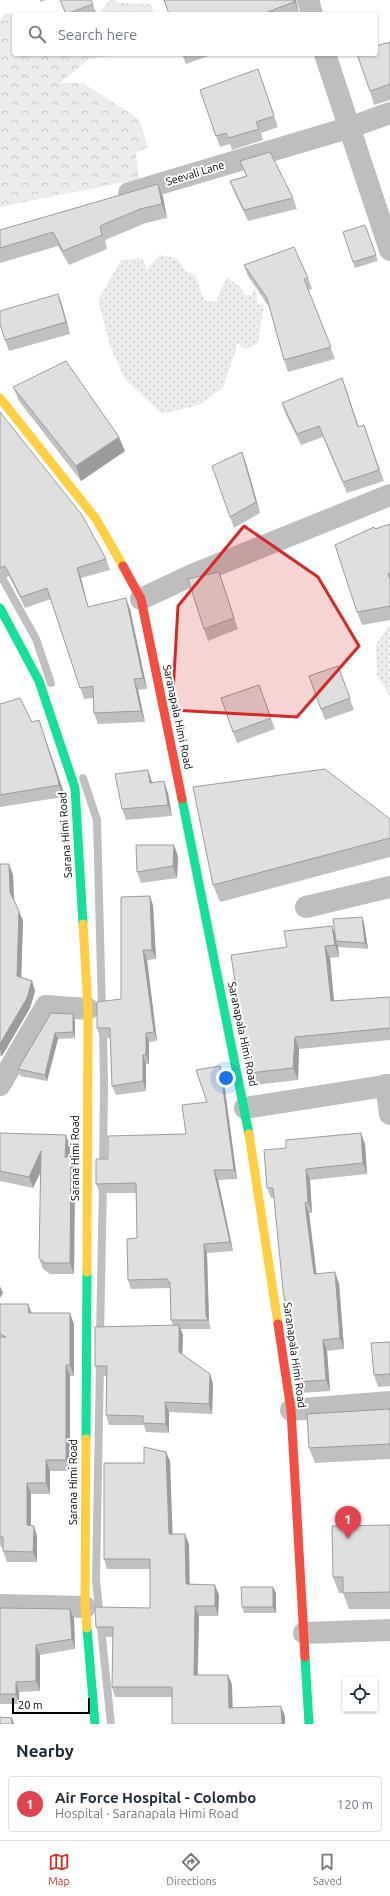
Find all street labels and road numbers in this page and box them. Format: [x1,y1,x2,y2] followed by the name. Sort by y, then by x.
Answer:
[164,158,226,188] street label: Seevali Lane
[161,664,195,770] street label: Saranapala Himi Road
[56,792,74,878] street label: Sarana Himi Road
[226,981,260,1087] street label: Saranapala Himi Road
[69,1115,81,1201] street label: Sarana Himi Road
[282,1301,308,1409] street label: Saranapala Himi Road
[67,1439,79,1525] street label: Sarana Himi Road

